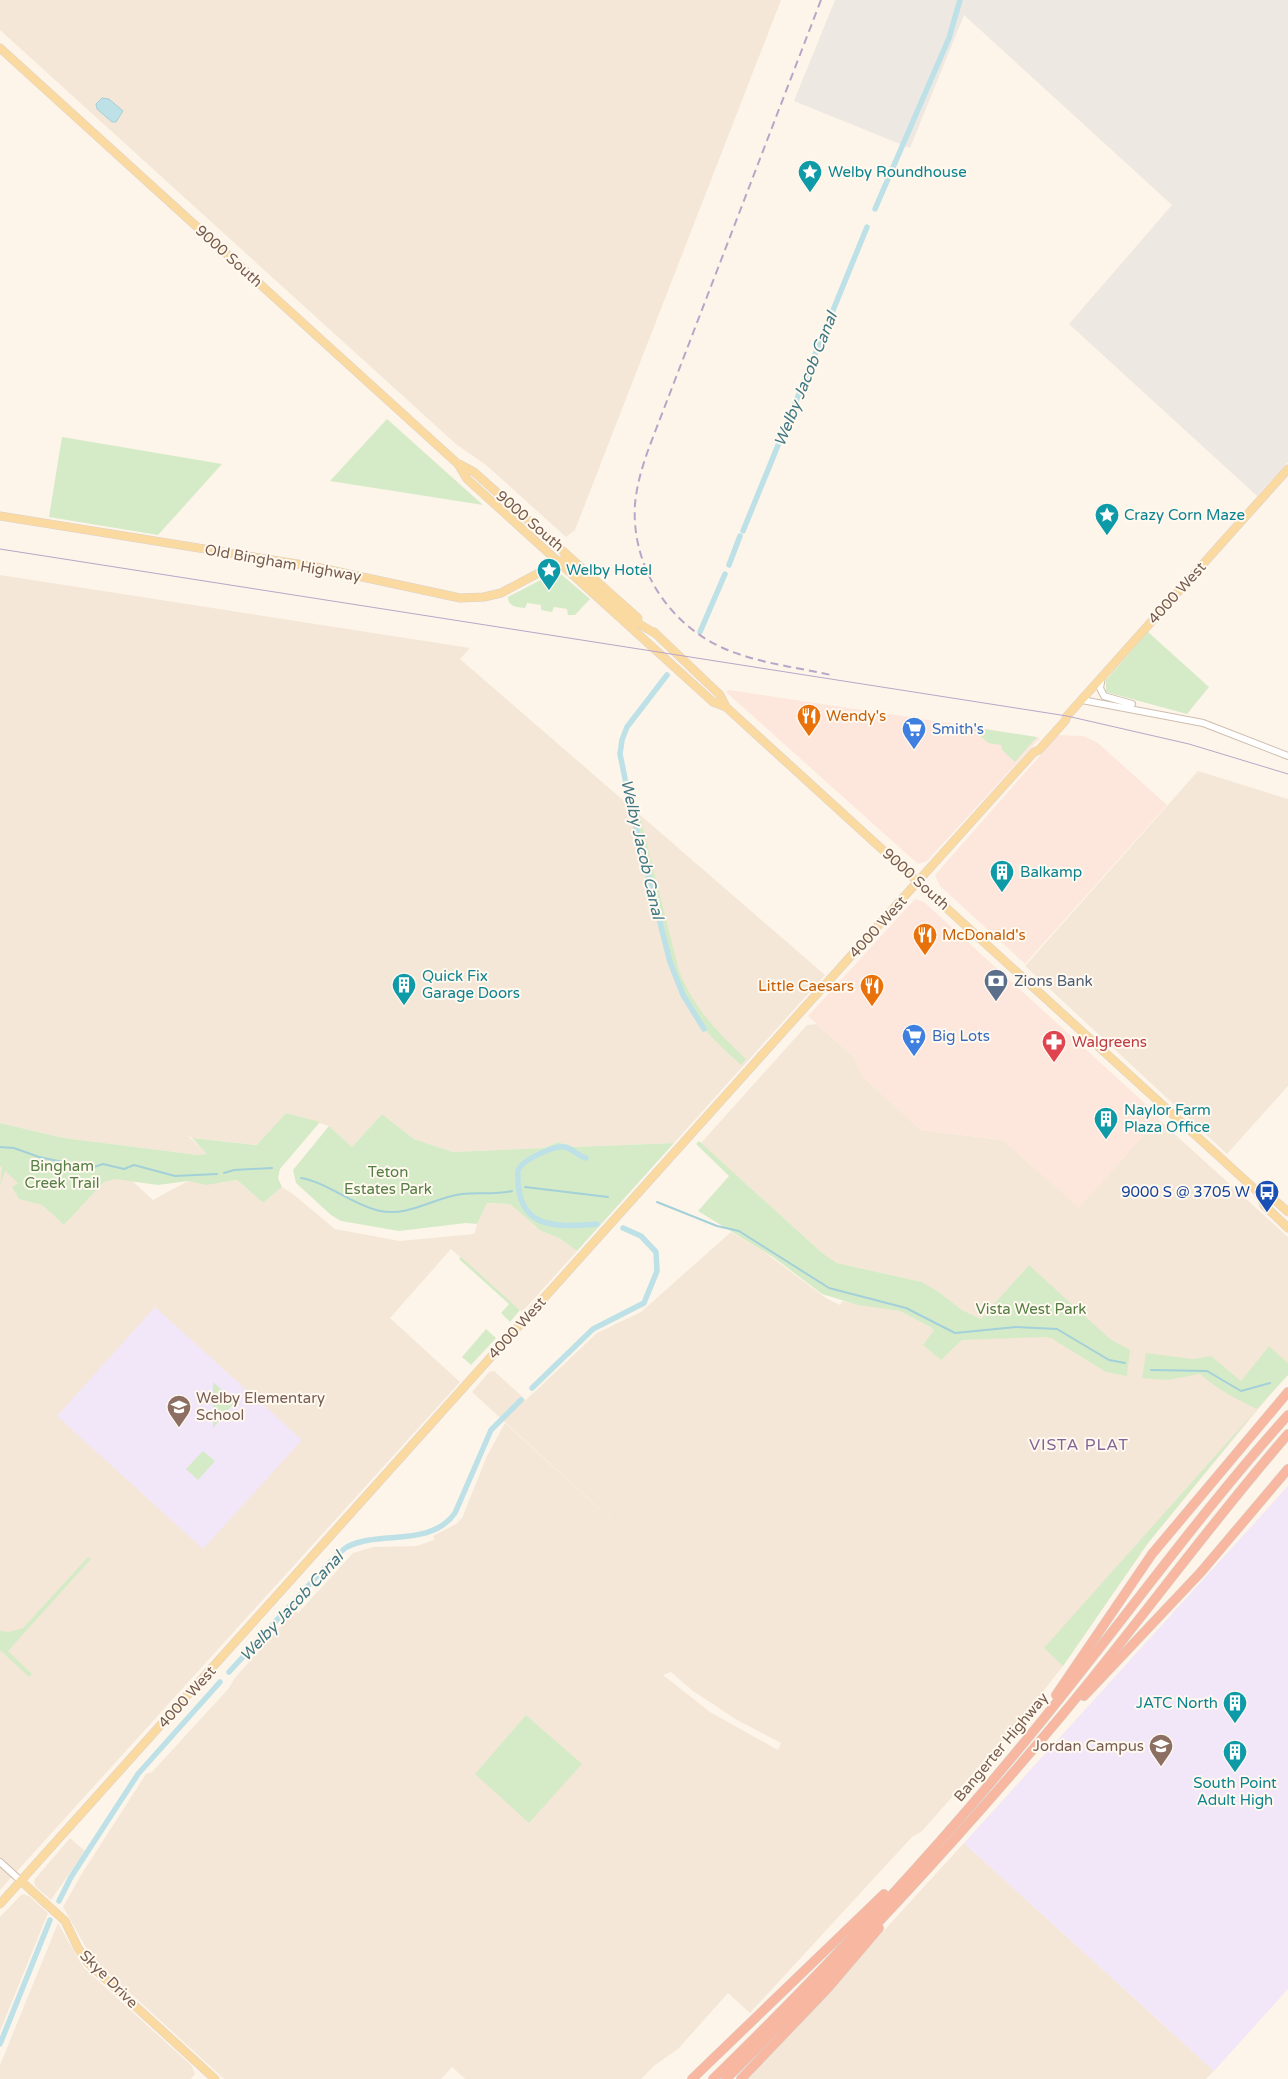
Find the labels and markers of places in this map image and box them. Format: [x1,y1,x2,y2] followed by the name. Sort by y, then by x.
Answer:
[797,159,823,193] place icon: Welby Roundhouse
[828,163,967,181] place label: Welby Roundhouse
[1094,502,1120,536] place icon: Crazy Corn Maze
[1124,506,1245,524] place label: Crazy Corn Maze
[536,557,562,591] place icon: Welby Hotel
[566,561,652,579] place label: Welby Hotel
[796,703,822,737] restaurant icon: Wendy's
[826,707,886,725] place label: Wendy's
[901,716,927,750] supermarket icon: Smith's
[932,720,984,738] place label: Smith's
[989,859,1015,893] building icon: Balkamp
[1020,863,1082,881] place label: Balkamp
[912,922,938,956] restaurant icon: McDonald's
[942,926,1026,944] place label: McDonald's
[422,967,520,1002] place label: Quick Fix Garage Doors
[983,968,1009,1002] bank icon: Zions Bank
[391,972,417,1006] building icon: Quick Fix Garage Doors
[1014,972,1093,990] place label: Zions Bank
[859,973,885,1007] restaurant icon: Little Caesars
[758,977,854,995] place label: Little Caesars
[901,1023,927,1057] supermarket icon: Big Lots
[932,1027,990,1045] place label: Big Lots
[1041,1029,1067,1063] pharmacy icon: Walgreens
[1072,1033,1147,1051] place label: Walgreens
[1124,1101,1211,1136] place label: Naylor Farm Plaza Office
[1093,1106,1119,1140] building icon: Naylor Farm Plaza Office
[1254,1179,1280,1213] bus stop icon: 9000 S @ 3705 W
[1121,1183,1250,1201] place label: 9000 S @ 3705 W
[196,1389,325,1424] place label: Welby Elementary School
[166,1394,192,1428] school or university icon: Welby Elementary School
[1222,1690,1248,1724] building icon: JATC North
[1136,1694,1218,1712] place label: JATC North
[1148,1733,1174,1767] school or university icon: Jordan Campus
[1033,1737,1144,1755] place label: Jordan Campus
[1222,1739,1248,1773] building icon: South Point Adult High
[1193,1774,1277,1809] place label: South Point Adult High

